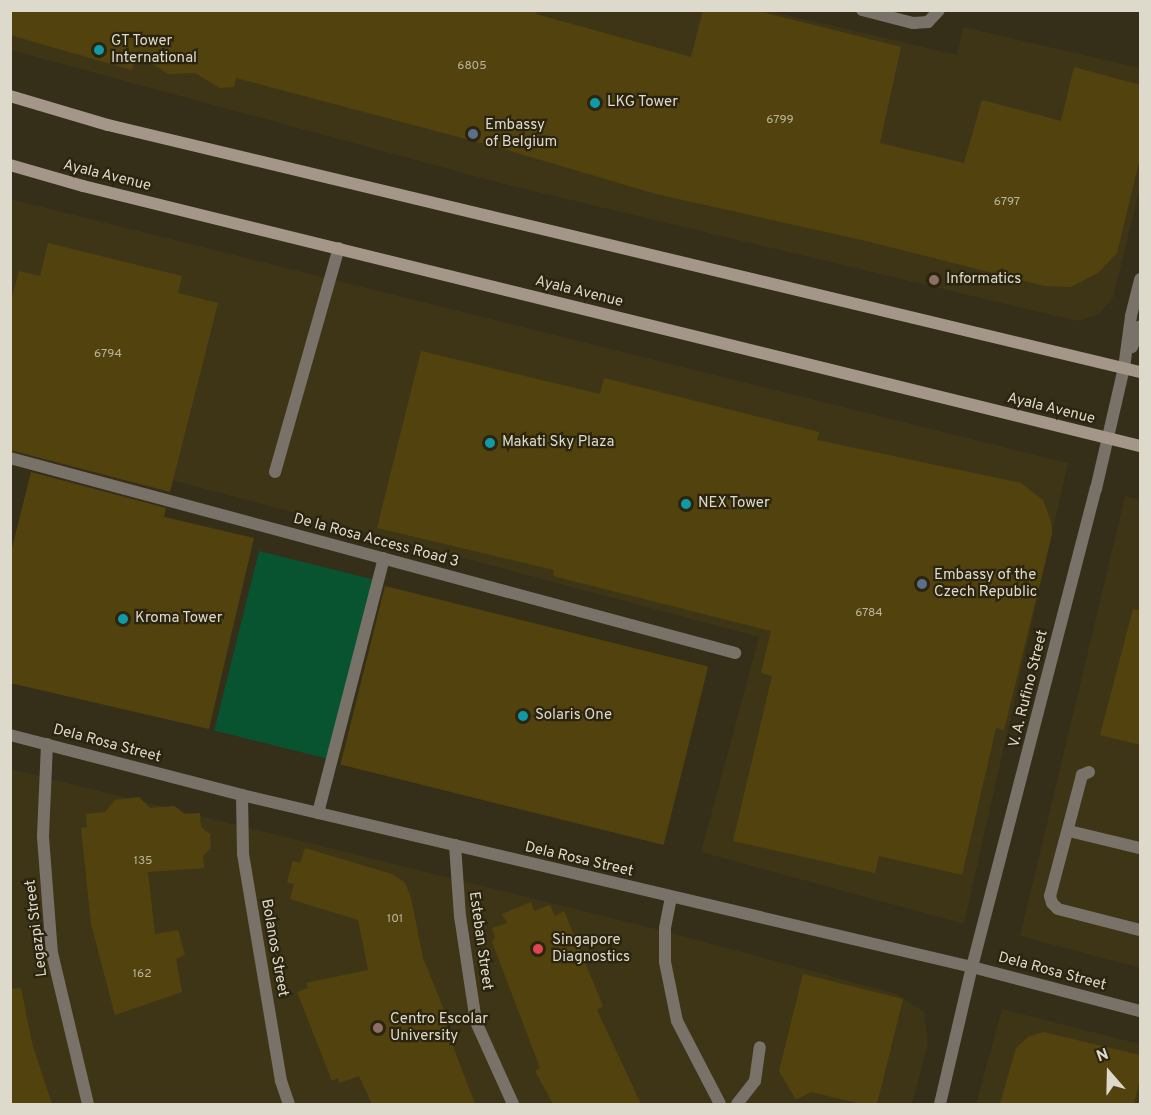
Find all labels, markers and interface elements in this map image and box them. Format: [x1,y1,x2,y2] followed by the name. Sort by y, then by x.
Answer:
[111,32,197,67] place label: GT Tower International
[92,43,106,57] marker: GT Tower International
[457,60,487,74] house number: 6805
[607,94,679,112] place label: LKG Tower
[588,96,602,110] marker: LKG Tower
[766,114,794,128] house number: 6799
[485,116,557,151] place label: Embassy of Belgium
[466,127,480,141] marker: Embassy of Belgium
[61,156,153,196] street label: Ayala Avenue
[994,196,1020,210] house number: 6797
[946,271,1021,289] place label: Informatics
[533,272,625,312] street label: Ayala Avenue
[927,273,941,287] marker: Informatics
[94,348,122,362] house number: 6794
[1005,389,1097,429] street label: Ayala Avenue
[502,434,614,452] place label: Makati Sky Plaza
[483,436,497,450] marker: Makati Sky Plaza
[698,495,770,513] place label: NEX Tower
[679,497,693,511] marker: NEX Tower
[291,510,461,572] street label: De la Rosa Access Road 3
[934,566,1037,601] place label: Embassy of the Czech Republic
[915,577,929,591] marker: Embassy of the Czech Republic
[855,607,883,621] house number: 6784
[135,610,223,628] place label: Kroma Tower
[116,612,130,626] marker: Kroma Tower
[1006,628,1052,750] street label: V. A. Rufino Street
[535,707,612,725] place label: Solaris One
[516,709,530,723] marker: Solaris One
[51,721,163,767] street label: Dela Rosa Street
[523,839,635,881] street label: Dela Rosa Street
[133,855,153,869] house number: 135
[22,878,52,978] street label: Legazpi Street
[464,891,496,991] street label: Esteban Street
[257,898,291,998] street label: Bolanos Street
[387,913,403,927] house number: 101
[552,931,630,966] place label: Singapore Diagnostics
[529,940,547,958] marker: Singapore Diagnostics
[996,949,1108,995] street label: Dela Rosa Street
[133,968,151,982] house number: 162
[390,1010,488,1045] place label: Centro Escolar University
[371,1021,385,1035] marker: Centro Escolar University
[1079,1043,1139,1103] north arrow
[1094,1045,1112,1067] text: N

